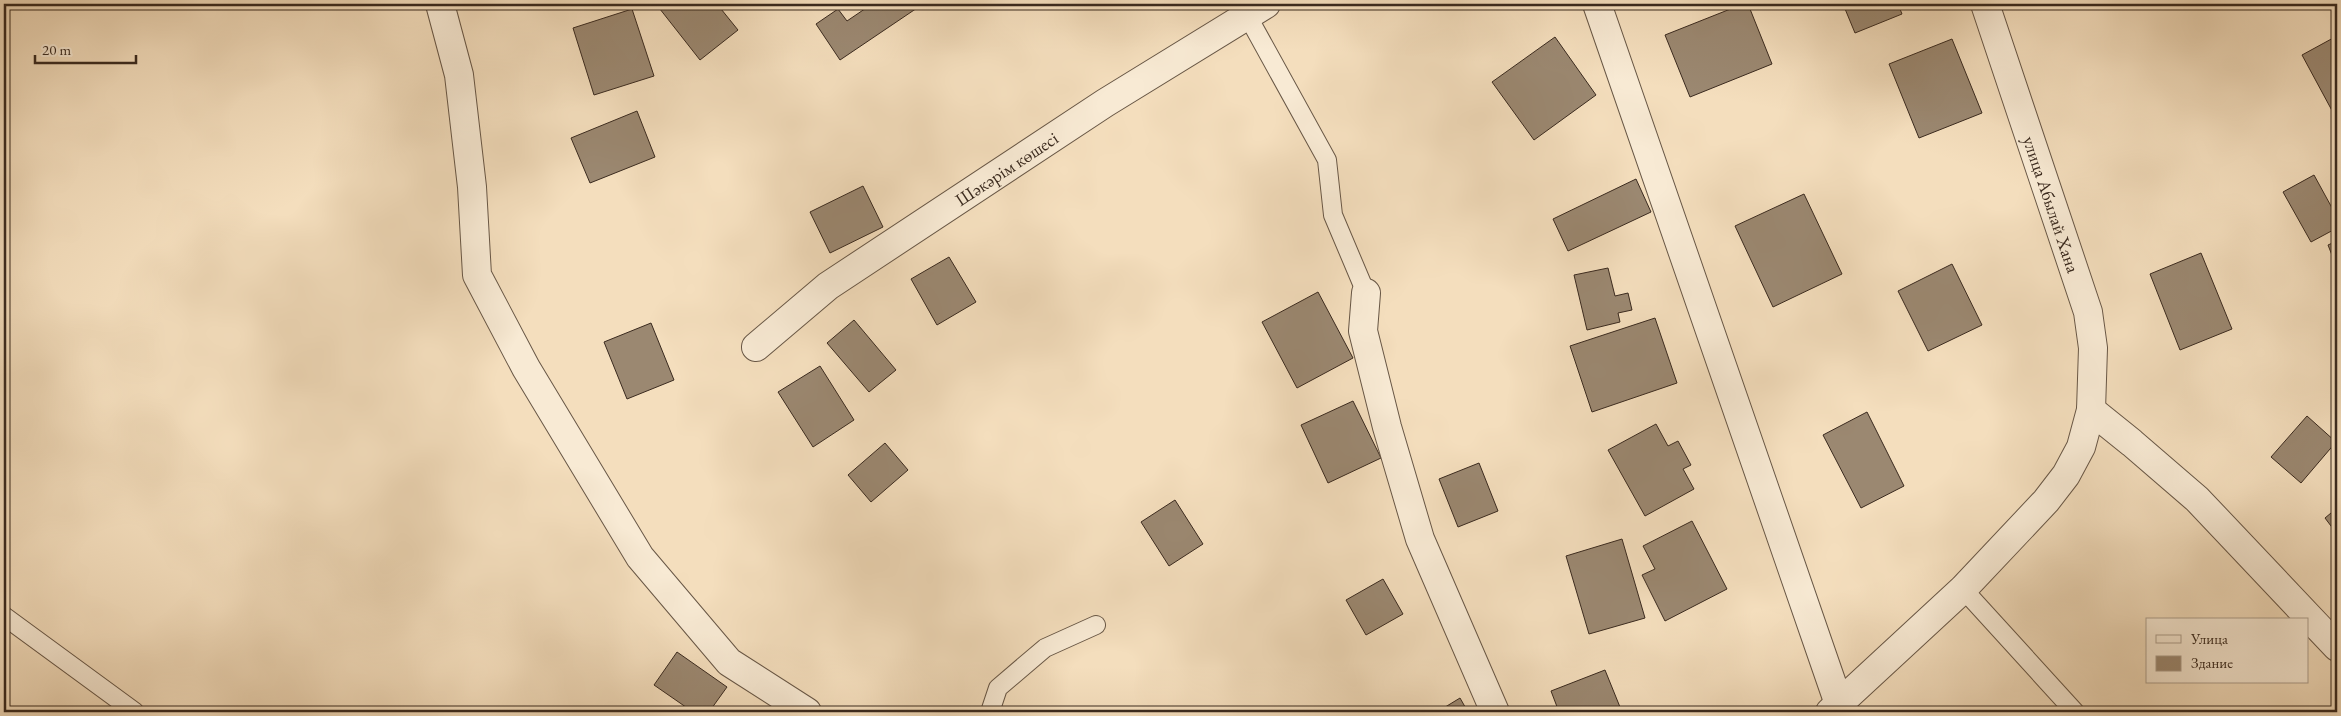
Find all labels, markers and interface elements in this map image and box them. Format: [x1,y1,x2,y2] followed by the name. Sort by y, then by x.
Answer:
[35,32,136,64] scale bar
[42,40,71,59] text: 20 m
[950,126,1063,211] street label: Шәкәрім көшесі
[2018,133,2086,276] street label: улица Абылай Хана
[2146,618,2308,684] legend
[2190,629,2228,648] text: Улица
[2191,653,2233,672] text: Здание

